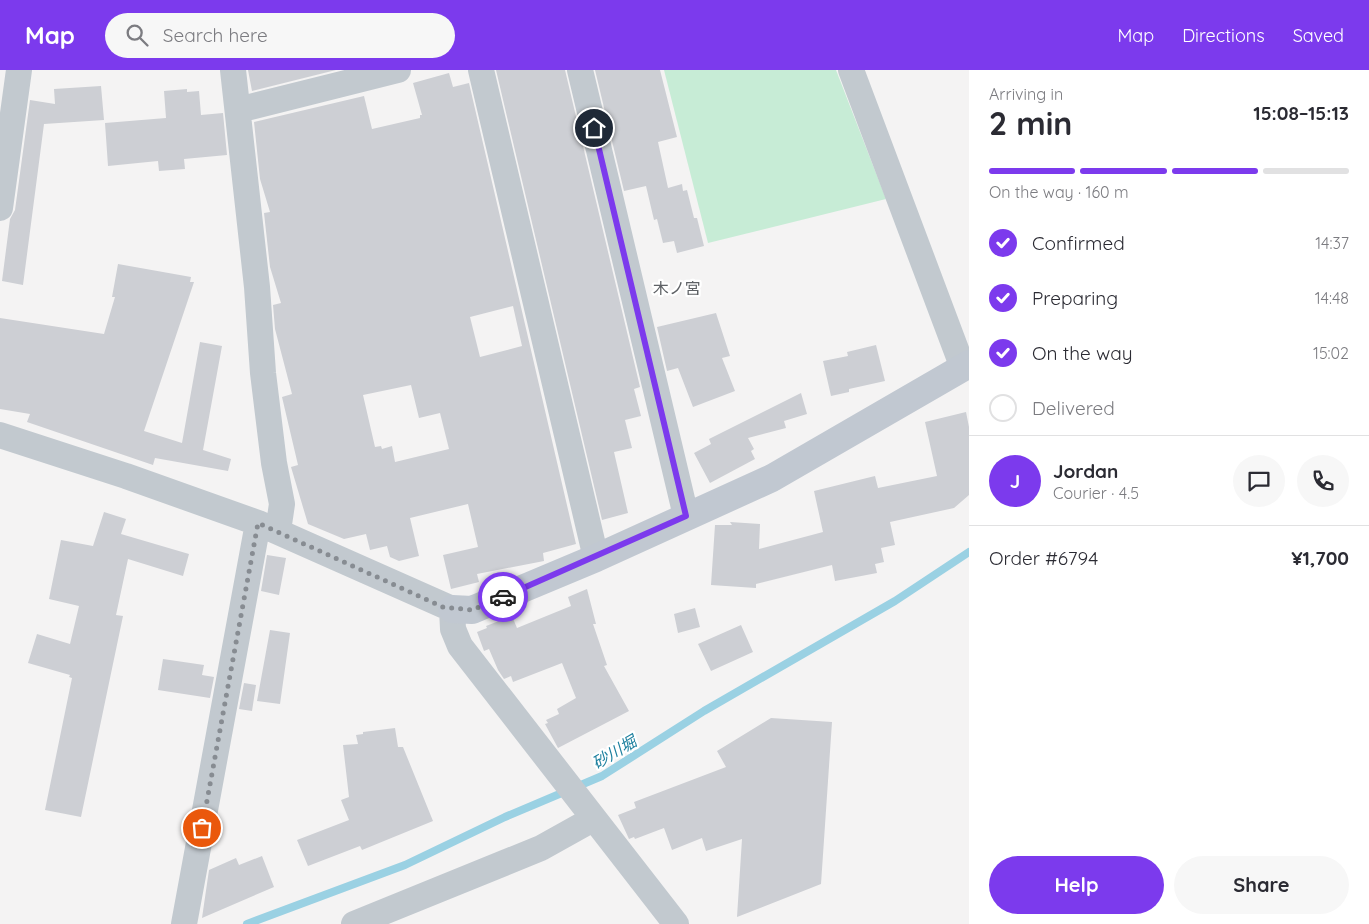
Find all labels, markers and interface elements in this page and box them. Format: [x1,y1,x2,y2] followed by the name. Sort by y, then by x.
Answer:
[105,13,455,58] search box
[25,20,75,50] text: Map
[123,21,151,49] icon: search
[163,23,268,47] text: Search here
[1117,24,1154,47] text: Map
[1182,24,1265,47] text: Directions
[1293,24,1344,47] text: Saved
[989,84,1063,104] text: Arriving in
[1253,101,1349,125] text: 15:08–15:13
[989,103,1072,143] text: 2 min
[573,107,615,149] pin
[580,114,608,142] icon: home
[989,182,1129,202] text: On the way · 160 m
[989,229,1017,257] icon: check
[1032,231,1125,255] text: Confirmed
[1315,233,1349,253] text: 14:37
[653,278,701,298] district label: 木ノ宮
[989,284,1017,312] icon: check
[1032,286,1118,310] text: Preparing
[1315,288,1349,308] text: 14:48
[989,339,1017,367] icon: check
[1032,341,1133,365] text: On the way
[1313,343,1349,363] text: 15:02
[1032,396,1115,420] text: Delivered
[1233,455,1285,507] button: chat
[1297,455,1349,507] button: phone
[1053,459,1118,483] text: Jordan
[1010,469,1020,493] text: J
[1053,483,1139,503] text: Courier · 4.5
[989,546,1098,570] text: Order #6794
[1291,546,1349,570] text: ¥1,700
[478,572,528,622] courier
[489,583,517,611] icon: car
[588,730,642,773] water label: 砂川堀
[181,807,223,849] pin
[188,814,216,842] icon: bag
[989,856,1164,914] button: Help
[1174,856,1349,914] button: Share

